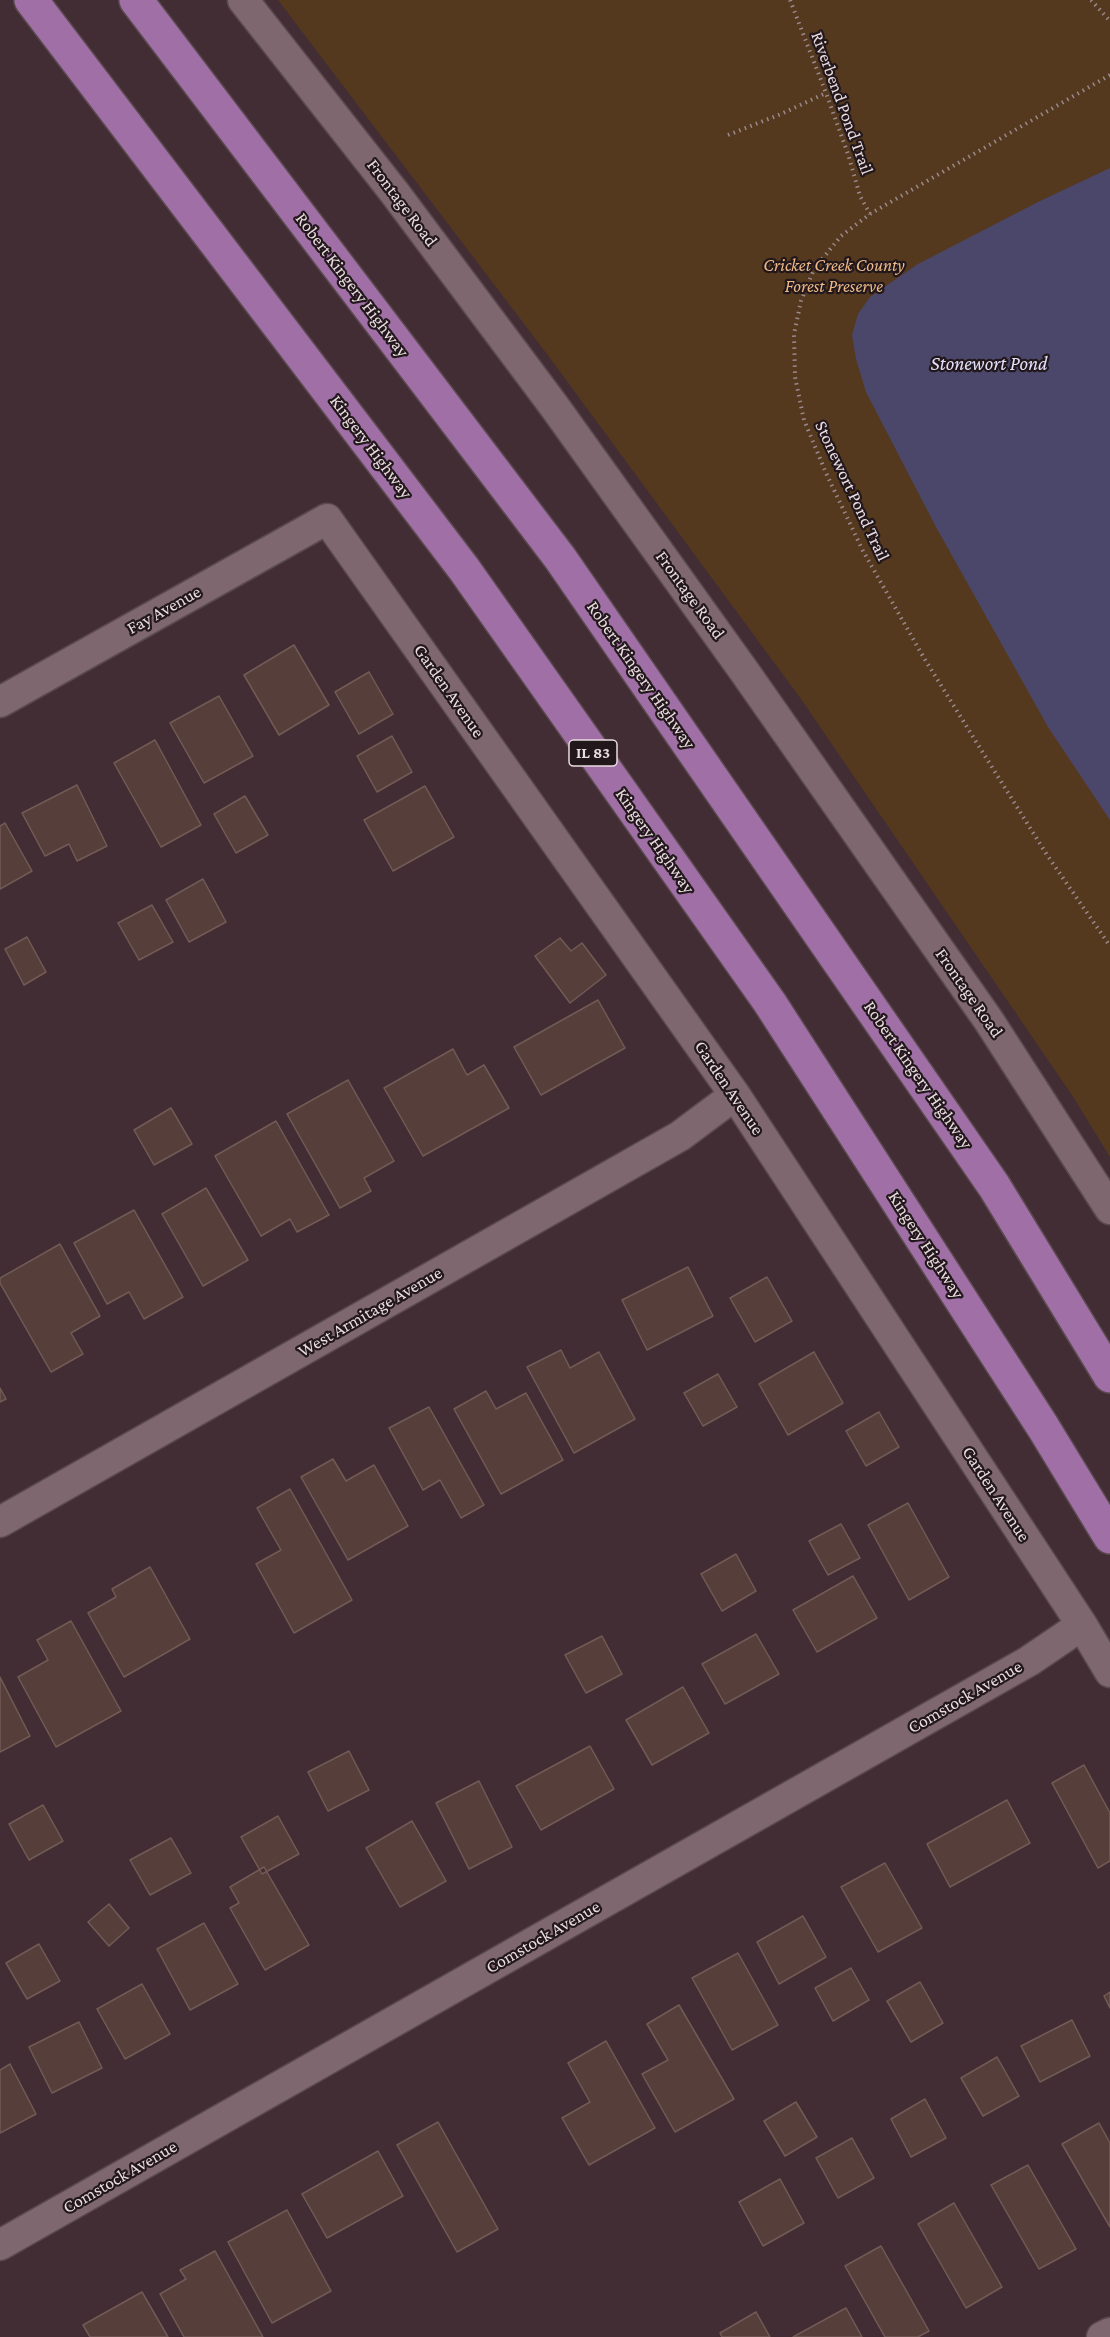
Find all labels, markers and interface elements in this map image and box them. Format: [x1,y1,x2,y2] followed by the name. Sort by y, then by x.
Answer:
[806,29,878,177] street label: Riverbend Pond Trail
[362,155,442,251] street label: Frontage Road
[291,208,413,362] street label: Robert Kingery Highway
[763,254,905,296] park label: Cricket Creek County Forest Preserve
[930,352,1048,376] water label: Stonewort Pond
[325,391,417,503] street label: Kingery Highway
[810,417,894,565] street label: Stonewort Pond Trail
[651,547,729,643] street label: Frontage Road
[123,581,205,639] street label: Fay Avenue
[582,597,700,753] street label: Robert Kingery Highway
[409,640,489,742] street label: Garden Avenue
[569,740,617,766] road number: IL 83
[611,784,699,898] street label: Kingery Highway
[930,944,1008,1042] street label: Frontage Road
[859,997,977,1153] street label: Robert Kingery Highway
[690,1037,768,1139] street label: Garden Avenue
[883,1187,969,1303] street label: Kingery Highway
[294,1262,446,1362] street label: West Armitage Avenue
[957,1442,1035,1546] street label: Garden Avenue
[904,1656,1026,1738] street label: Comstock Avenue
[482,1896,604,1978] street label: Comstock Avenue
[59,2136,181,2218] street label: Comstock Avenue

